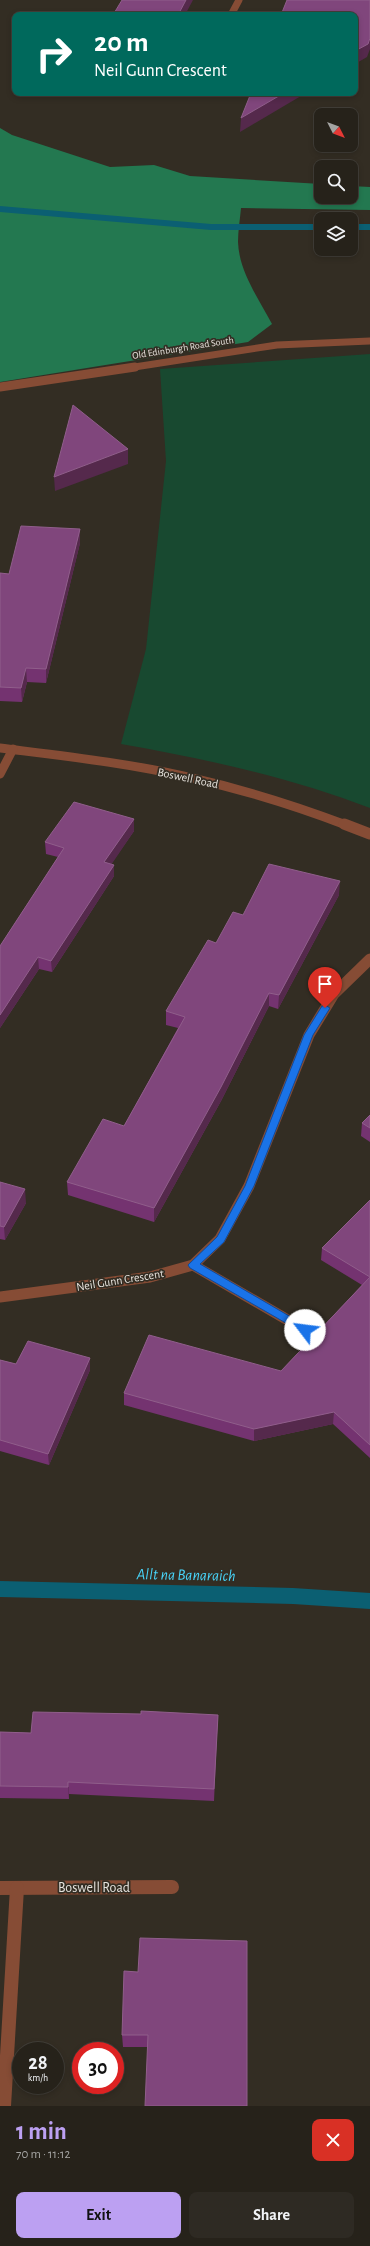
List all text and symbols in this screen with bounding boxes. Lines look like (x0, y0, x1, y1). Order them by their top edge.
icon: right (28, 28, 80, 80)
text: 20 m (94, 29, 149, 57)
text: Neil Gunn Crescent (94, 62, 227, 80)
north arrow (314, 108, 358, 152)
map controls (314, 108, 358, 256)
button: search (314, 160, 358, 204)
button: layers (314, 212, 358, 256)
street label: Old Edinburgh Road South (132, 335, 234, 361)
street label: Boswell Road (156, 766, 220, 790)
pin (308, 967, 342, 1008)
icon: arrive (314, 973, 336, 995)
street label: Neil Gunn Crescent (75, 1267, 165, 1293)
position arrow (284, 1309, 326, 1351)
water label: Allt na Banaraich (135, 1566, 236, 1584)
street label: Boswell Road (58, 1881, 130, 1895)
speed limit sign: 30 (72, 2042, 124, 2094)
text: 28 (28, 2053, 48, 2073)
text: km/h (28, 2073, 48, 2083)
button: close (312, 2119, 354, 2161)
text: 1 min (16, 2120, 67, 2144)
text: 70 m · 11:12 (16, 2148, 70, 2161)
button: Exit (16, 2192, 181, 2238)
button: Share (189, 2192, 354, 2238)

